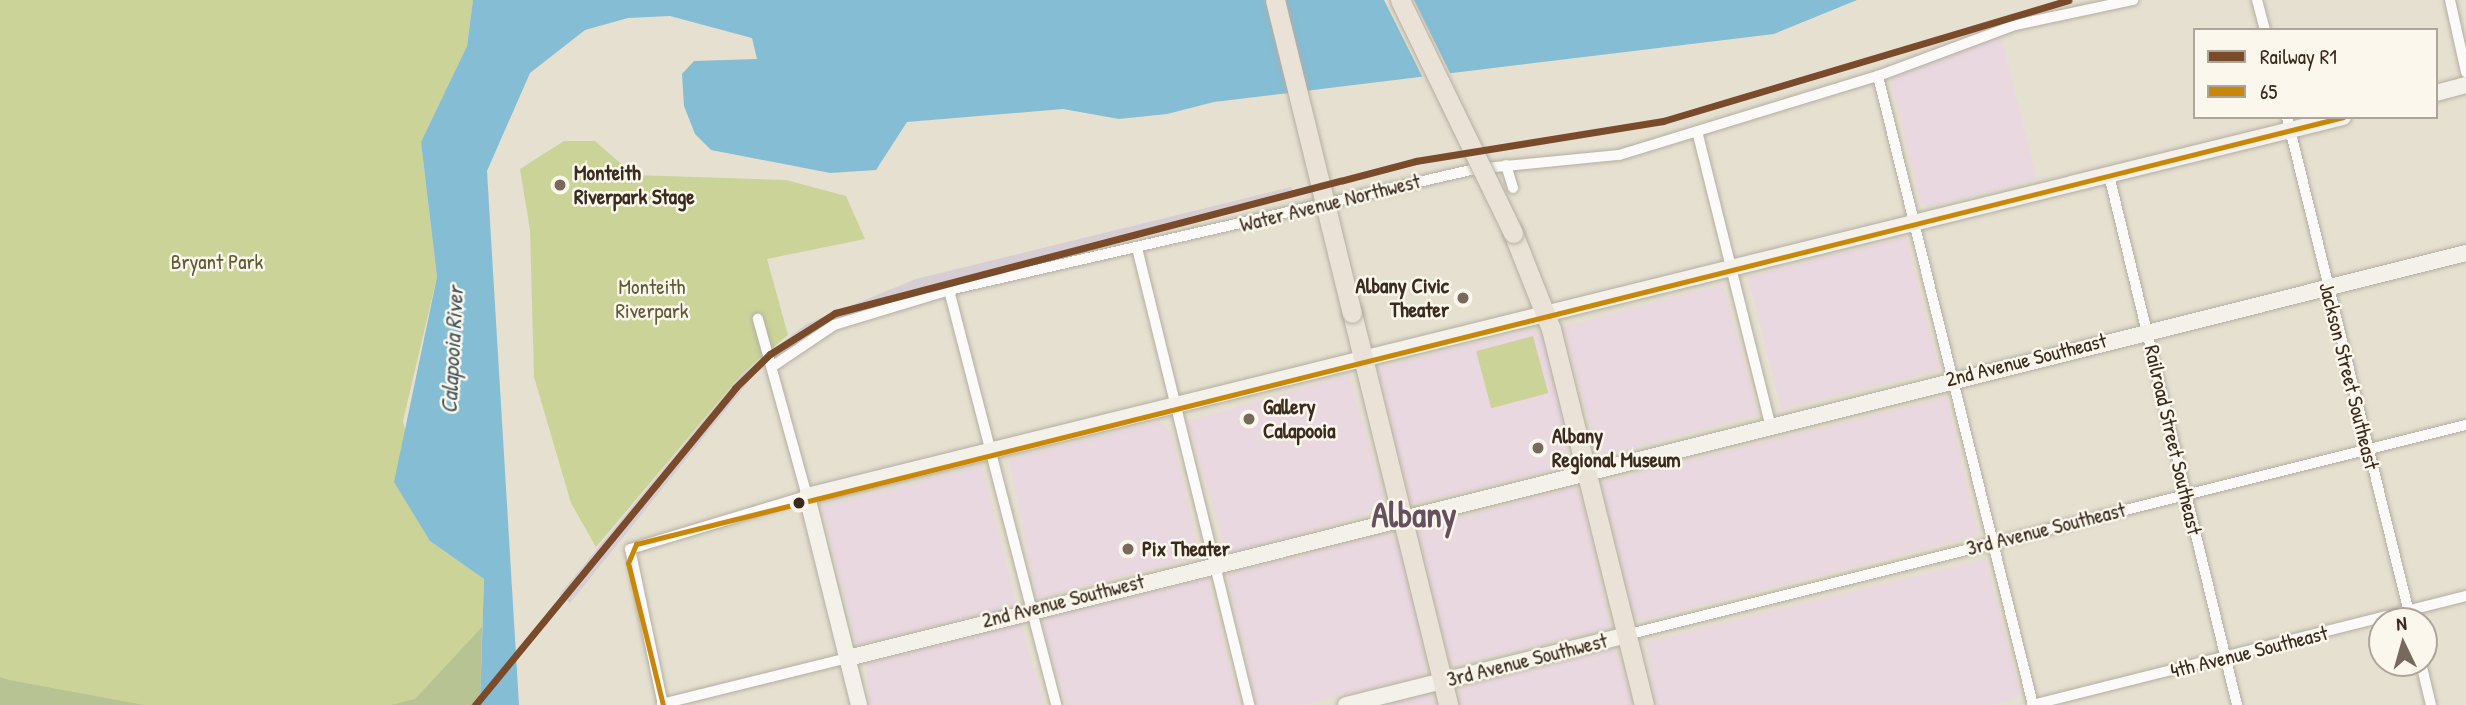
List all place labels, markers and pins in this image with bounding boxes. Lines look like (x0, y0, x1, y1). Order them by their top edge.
place label: Monteith Riverpark Stage (574, 160, 695, 210)
marker: Monteith Riverpark Stage (552, 177, 568, 193)
place label: Albany Civic Theater (1356, 273, 1449, 323)
marker: Albany Civic Theater (1455, 290, 1471, 306)
place label: Gallery Calapooia (1263, 394, 1335, 444)
marker: Gallery Calapooia (1241, 411, 1257, 427)
place label: Albany Regional Museum (1552, 423, 1681, 473)
marker: Albany Regional Museum (1530, 440, 1546, 456)
unlabelled marker (792, 496, 806, 510)
place label: Pix Theater (1142, 536, 1230, 562)
marker: Pix Theater (1120, 541, 1136, 557)

